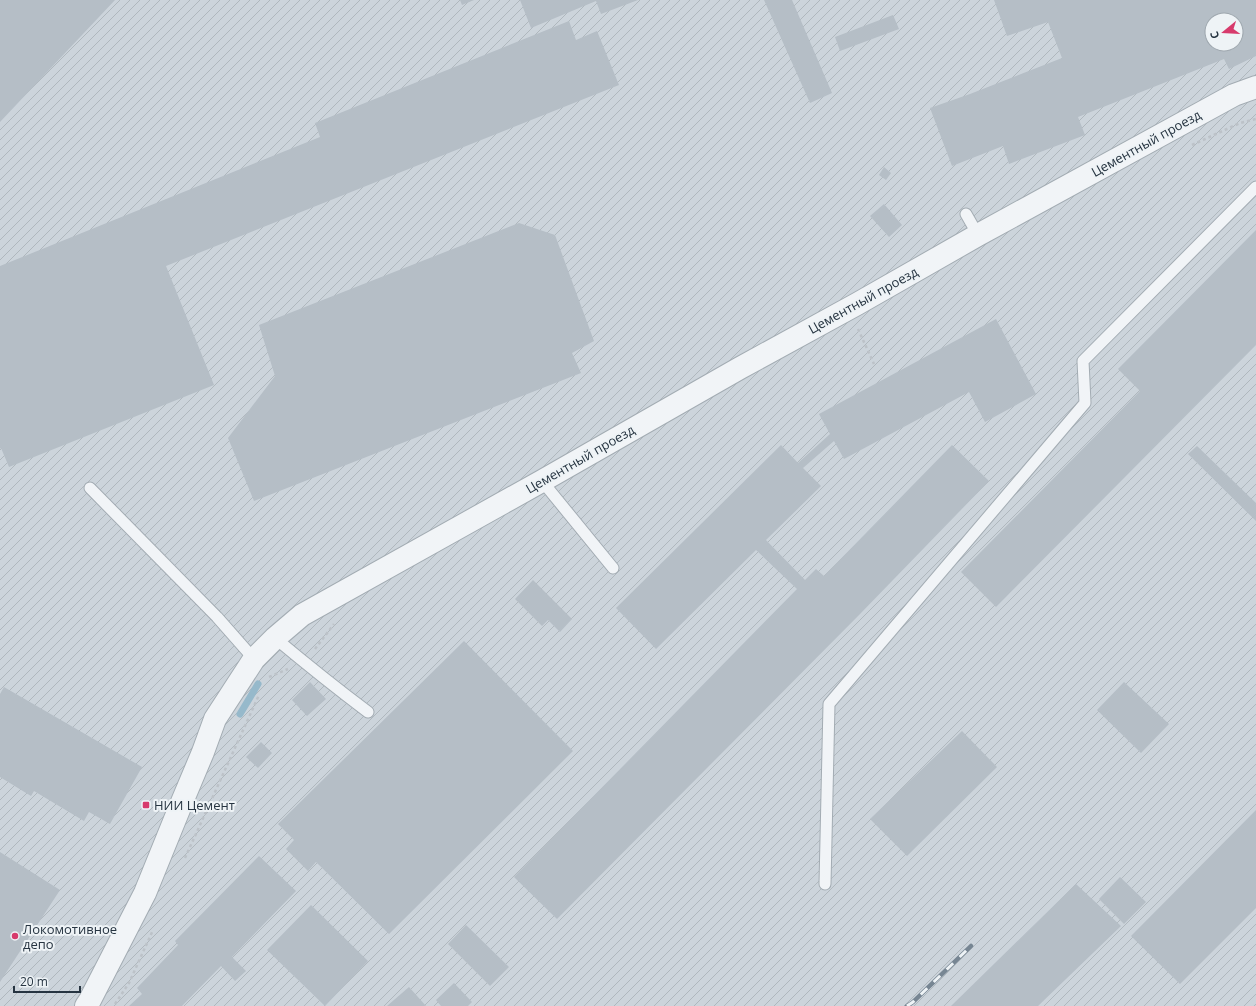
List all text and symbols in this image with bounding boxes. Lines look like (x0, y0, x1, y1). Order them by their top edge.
north arrow (1204, 12, 1244, 52)
text: С (1206, 30, 1222, 41)
street label: Цементный проезд (1088, 105, 1205, 181)
street label: Цементный проезд (805, 262, 922, 338)
street label: Цементный проезд (522, 420, 638, 497)
place label: НИИ Цемент (154, 796, 235, 814)
marker: НИИ Цемент (141, 800, 151, 810)
place label: Локомотивное депо (23, 920, 117, 953)
marker: Локомотивное депо (10, 931, 20, 941)
scale bar (14, 968, 80, 994)
text: 20 m (20, 973, 48, 990)

